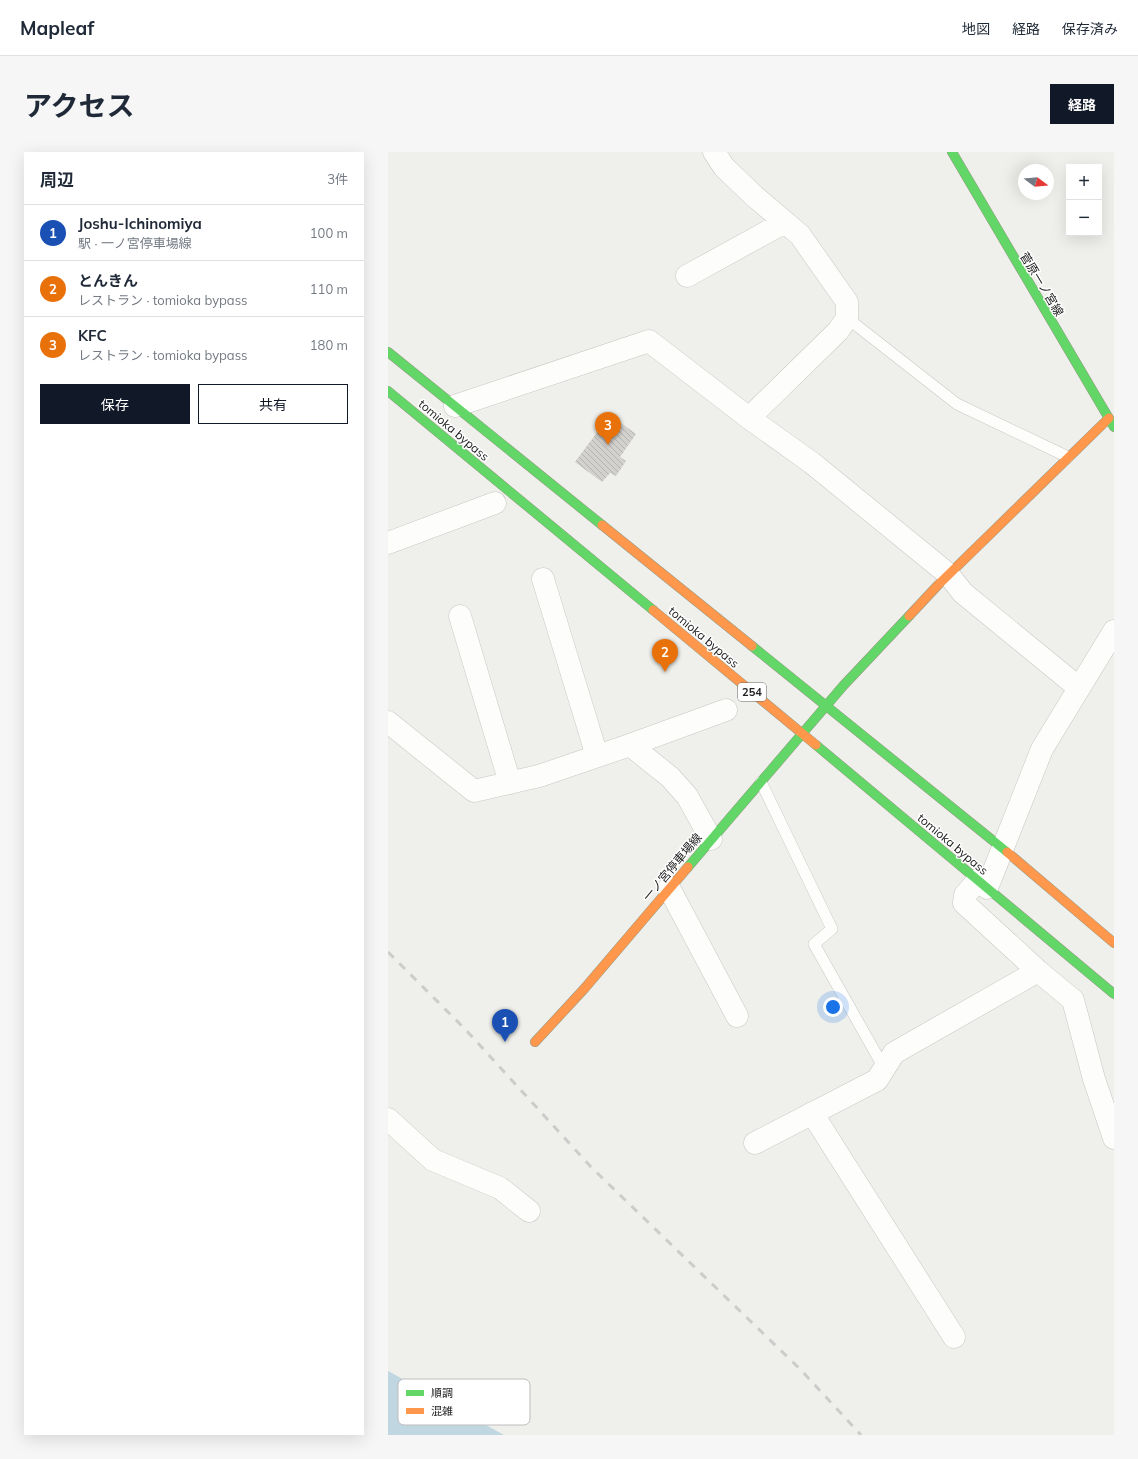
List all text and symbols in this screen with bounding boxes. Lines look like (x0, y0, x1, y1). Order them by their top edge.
text: Mapleaf (20, 16, 94, 40)
text: 地図 (962, 20, 990, 38)
text: 経路 (1012, 20, 1040, 38)
text: 保存済み (1062, 20, 1118, 38)
button: 経路 (1050, 84, 1114, 124)
text: アクセス (24, 88, 135, 123)
north arrow (1018, 164, 1054, 200)
map controls (1066, 164, 1102, 236)
button: + (1066, 164, 1102, 200)
text: 周辺 (40, 169, 74, 190)
text: 3件 (327, 171, 348, 187)
button: − (1066, 200, 1102, 236)
text: Joshu-Ichinomiya (78, 214, 202, 233)
text: 1 (49, 225, 57, 241)
text: 100 m (310, 225, 348, 241)
text: 駅 · 一ノ宮停車場線 (78, 235, 192, 251)
street label: 菅原一ノ宮線 (1017, 249, 1067, 319)
text: とんきん (78, 271, 138, 290)
text: 2 (49, 281, 57, 297)
text: 110 m (310, 281, 348, 297)
text: レストラン · tomioka bypass (78, 292, 248, 308)
text: KFC (78, 326, 107, 345)
text: 3 (49, 337, 57, 353)
text: 180 m (310, 337, 348, 353)
text: レストラン · tomioka bypass (78, 347, 248, 363)
button: 保存 (40, 384, 190, 424)
button: 共有 (198, 384, 348, 424)
street label: tomioka bypass (416, 396, 492, 464)
pin: 3 (595, 412, 621, 445)
street label: tomioka bypass (666, 603, 742, 671)
pin: 2 (652, 639, 678, 672)
road number: 254 (738, 683, 766, 701)
street label: tomioka bypass (915, 810, 991, 878)
street label: 一ノ宮停車場線 (639, 830, 705, 904)
your location (823, 997, 843, 1017)
pin: 1 (492, 1009, 518, 1042)
legend (398, 1379, 530, 1425)
text: 順調 (431, 1386, 453, 1400)
text: 混雑 (431, 1404, 453, 1418)

